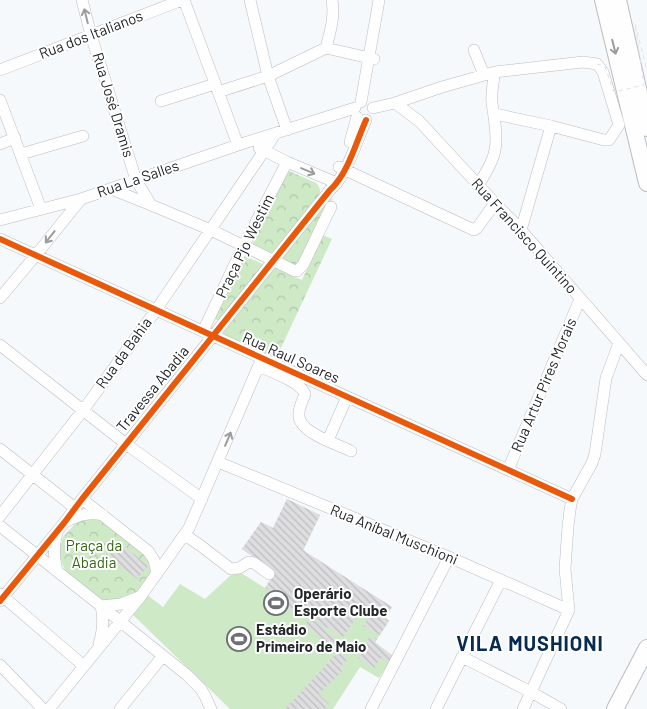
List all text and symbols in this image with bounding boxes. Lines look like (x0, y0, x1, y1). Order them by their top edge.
street label: Rua dos Italianos (36, 6, 145, 62)
one-way arrow (81, 9, 91, 25)
one-way arrow (610, 39, 619, 55)
street label: Rua José Dramis (89, 50, 138, 159)
street label: Rua La Salles (94, 156, 181, 200)
one-way arrow (300, 166, 315, 176)
street label: Rua Francisco Quintino (468, 174, 581, 297)
street label: Praça Pjo Westim (211, 191, 277, 300)
one-way arrow (45, 230, 56, 243)
street label: Rua da Bahia (91, 313, 155, 391)
street label: Rua Artur Pires Morais (507, 315, 579, 454)
street label: Rua Raul Soares (240, 328, 343, 387)
street label: Travessa Abadia (112, 342, 192, 435)
one-way arrow (224, 432, 233, 447)
street label: Rua Aníbal Muschioni (328, 500, 461, 568)
park label: Praça da Abadia (66, 536, 122, 571)
place label: Operário Esporte Clube (294, 584, 387, 619)
sports icon: Operário Esporte Clube (263, 590, 289, 616)
place label: Estádio Primeiro de Maio (256, 620, 366, 655)
sports icon: Estádio Primeiro de Maio (226, 626, 252, 652)
district label: VILA MUSHIONI (456, 631, 604, 655)

